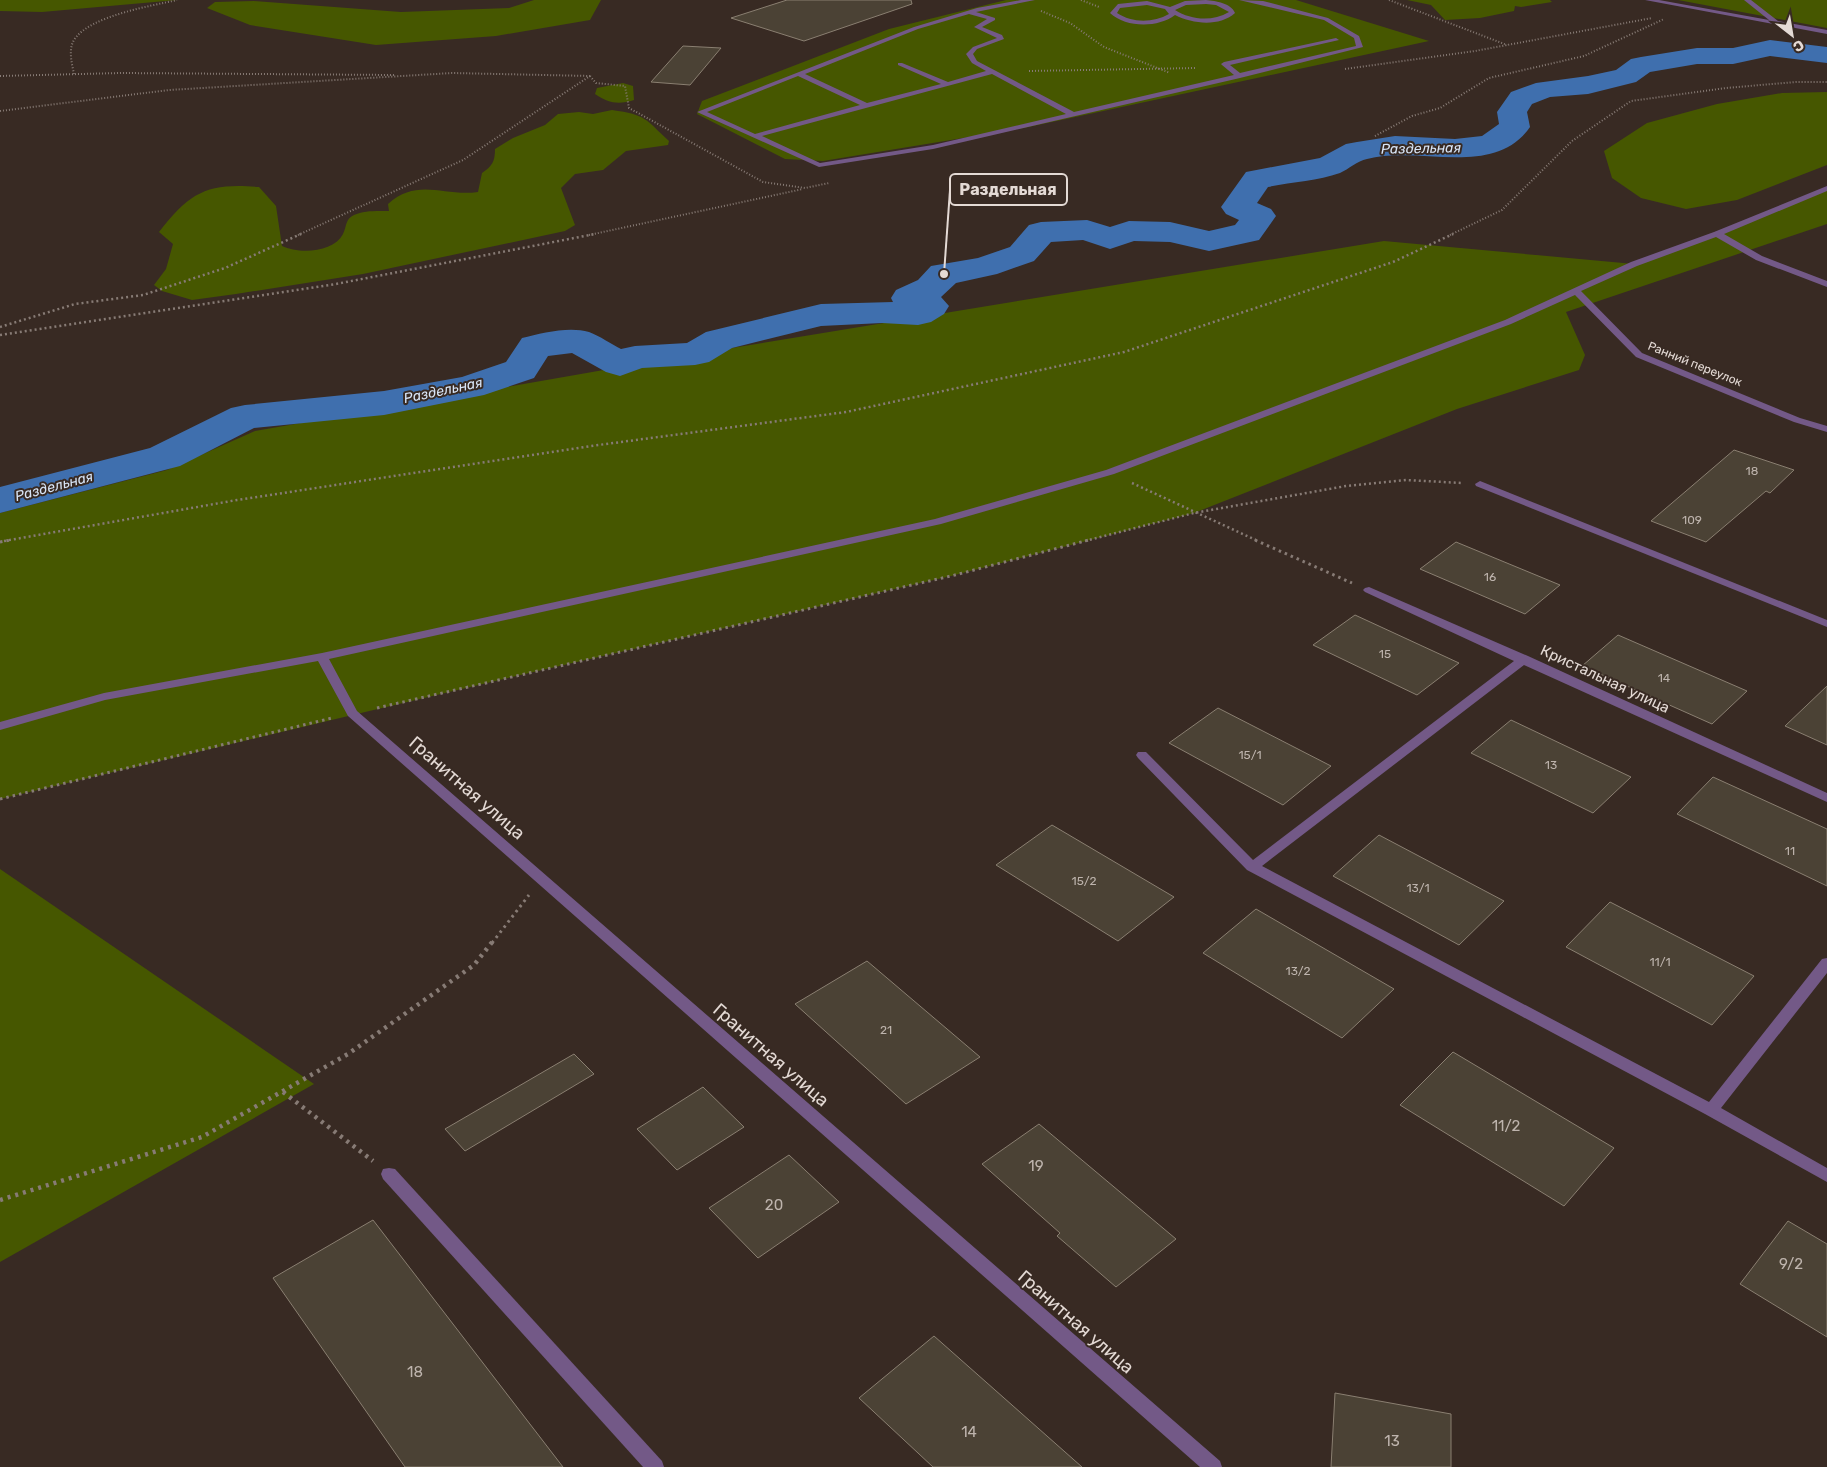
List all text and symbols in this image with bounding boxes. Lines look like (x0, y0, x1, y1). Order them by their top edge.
north arrow (1767, 10, 1817, 60)
text: С (1790, 36, 1807, 56)
water label: Раздельная (1381, 139, 1462, 158)
callout: Раздельная (950, 174, 1067, 205)
text: Раздельная (959, 180, 1057, 199)
street label: Ранний переулок (1646, 339, 1745, 390)
water label: Раздельная (402, 374, 484, 407)
house number: 18 (1746, 464, 1758, 478)
water label: Раздельная (13, 468, 95, 505)
house number: 109 (1682, 513, 1702, 527)
house number: 16 (1484, 570, 1496, 584)
street label: Кристальная улица (1538, 641, 1672, 717)
house number: 15 (1379, 647, 1391, 661)
house number: 14 (1658, 671, 1671, 685)
street label: Гранитная улица (404, 732, 530, 844)
house number: 15/1 (1238, 748, 1262, 762)
house number: 13 (1545, 758, 1557, 772)
house number: 11 (1785, 844, 1795, 858)
house number: 15/2 (1072, 874, 1096, 888)
house number: 13/1 (1406, 881, 1430, 895)
house number: 11/1 (1649, 955, 1671, 969)
house number: 13/2 (1286, 964, 1310, 978)
street label: Гранитная улица (708, 999, 834, 1111)
house number: 21 (880, 1023, 892, 1037)
house number: 11/2 (1492, 1117, 1521, 1135)
house number: 19 (1028, 1157, 1044, 1175)
house number: 20 (765, 1196, 783, 1214)
house number: 9/2 (1779, 1255, 1803, 1273)
street label: Гранитная улица (1013, 1266, 1139, 1378)
house number: 18 (407, 1363, 423, 1381)
house number: 14 (961, 1423, 977, 1441)
house number: 13 (1384, 1432, 1400, 1450)

